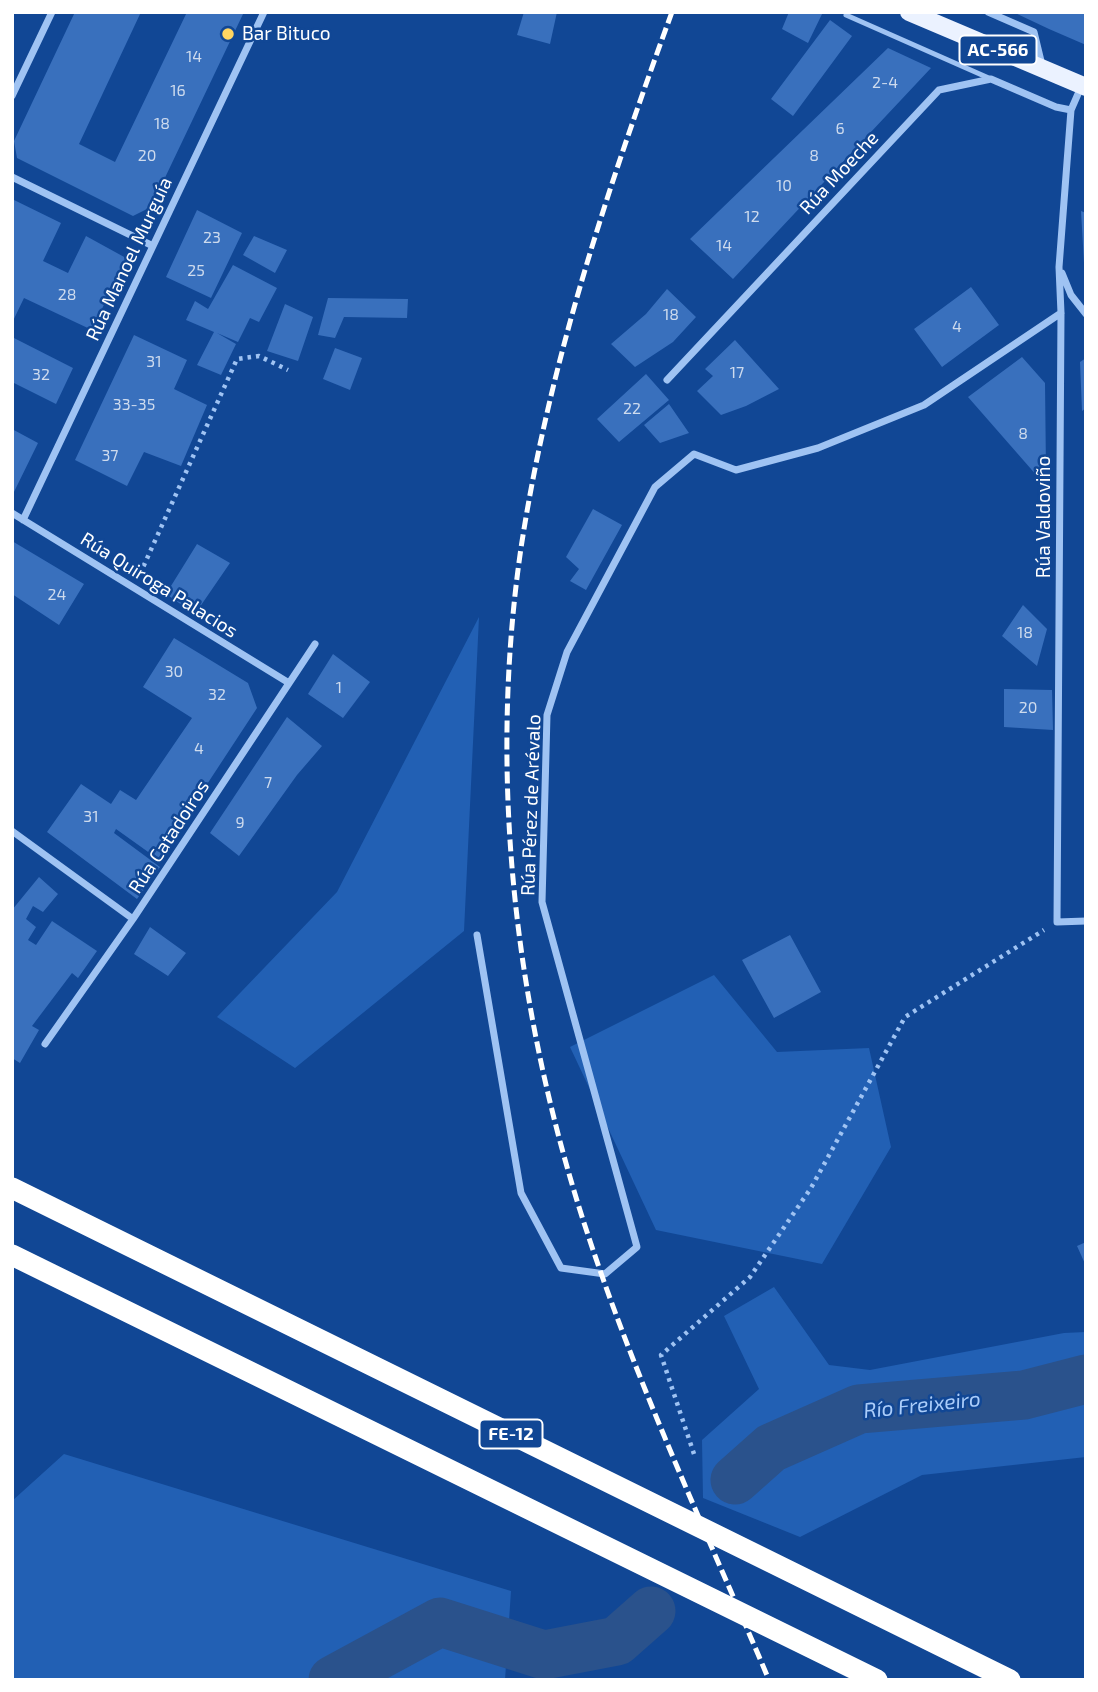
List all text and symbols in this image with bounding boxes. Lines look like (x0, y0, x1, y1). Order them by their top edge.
place label: Bar Bituco (242, 23, 331, 45)
marker: Bar Bituco (220, 26, 236, 42)
road number: AC-566 (960, 36, 1036, 64)
house number: 14 (186, 47, 202, 67)
house number: 2-4 (872, 73, 898, 93)
house number: 16 (170, 81, 186, 101)
house number: 18 (154, 114, 170, 134)
house number: 6 (835, 119, 845, 139)
street label: Rúa Moeche (795, 127, 883, 219)
house number: 20 (138, 146, 156, 166)
house number: 8 (809, 146, 819, 166)
street label: Rúa Manoel Murguía (81, 174, 177, 344)
house number: 10 (776, 176, 792, 196)
house number: 12 (744, 207, 760, 227)
house number: 23 (203, 228, 221, 248)
house number: 14 (716, 236, 732, 256)
house number: 25 (187, 261, 205, 281)
house number: 28 (58, 285, 76, 305)
house number: 18 (663, 305, 679, 325)
house number: 4 (952, 317, 962, 337)
house number: 31 (146, 352, 162, 372)
house number: 17 (730, 363, 744, 383)
house number: 32 (32, 365, 50, 385)
house number: 33-35 (113, 395, 155, 415)
house number: 22 (623, 399, 641, 419)
house number: 8 (1018, 424, 1028, 444)
house number: 37 (101, 446, 119, 466)
street label: Rúa Valdoviño (1033, 456, 1055, 578)
street label: Rúa Quiroga Palacios (76, 527, 242, 643)
house number: 24 (48, 585, 66, 605)
house number: 18 (1017, 623, 1033, 643)
house number: 30 (165, 662, 183, 682)
house number: 1 (336, 678, 342, 698)
house number: 32 (208, 685, 226, 705)
house number: 20 (1019, 698, 1037, 718)
street label: Rúa Pérez de Arévalo (516, 714, 546, 896)
house number: 4 (194, 739, 204, 759)
house number: 7 (264, 773, 272, 793)
street label: Rúa Catadoiros (124, 776, 214, 898)
house number: 31 (83, 807, 99, 827)
house number: 9 (235, 813, 245, 833)
water label: Río Freixeiro (862, 1386, 982, 1424)
road number: FE-12 (480, 1420, 542, 1448)

